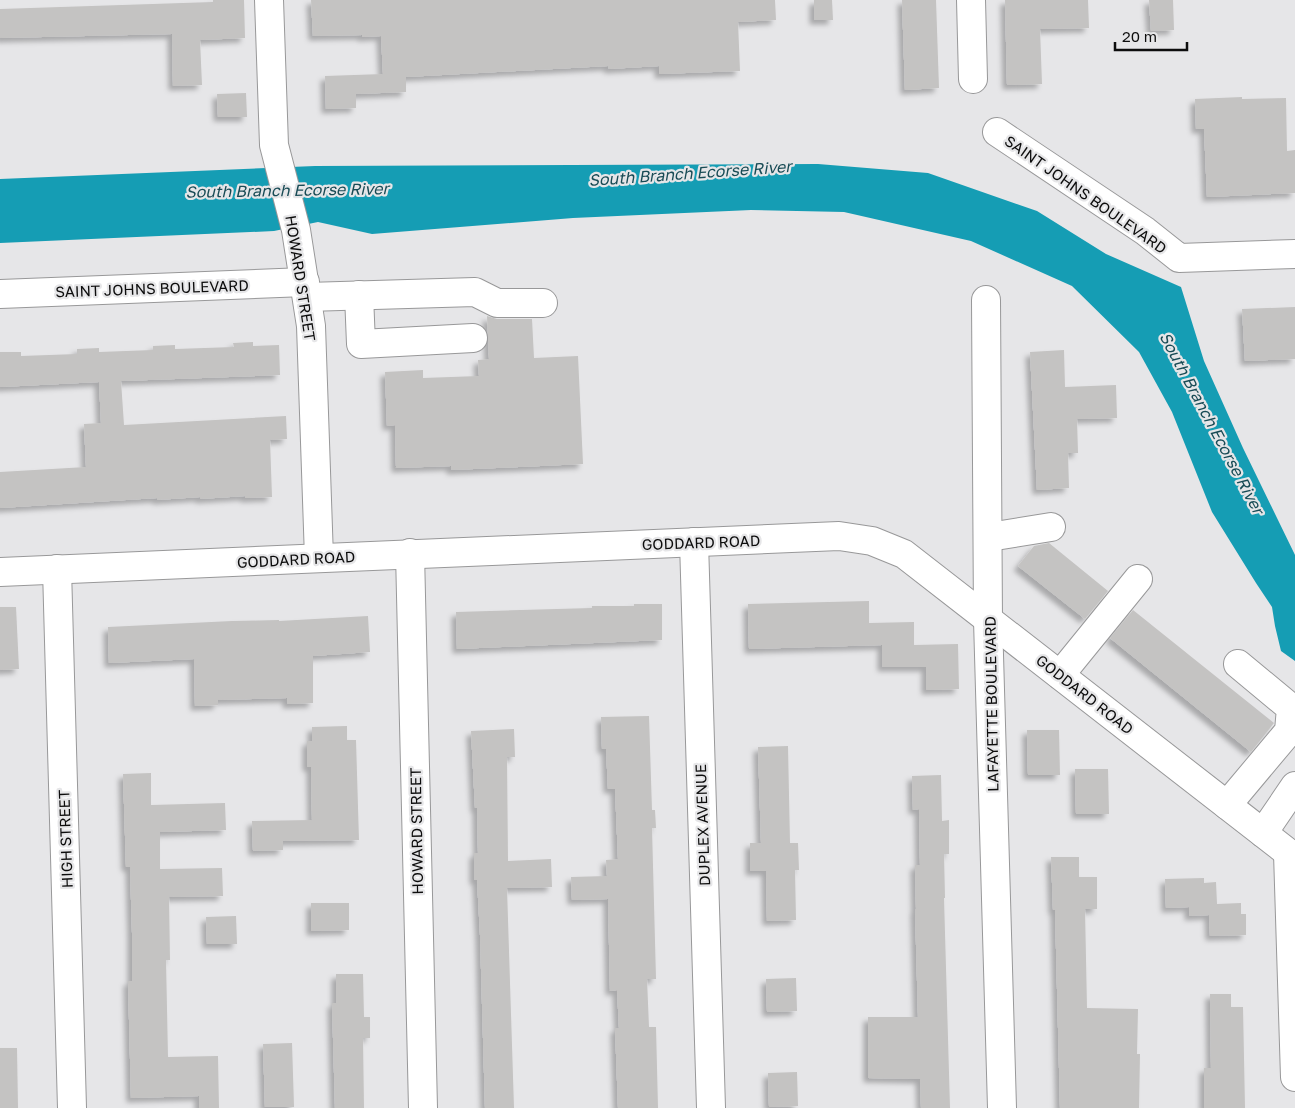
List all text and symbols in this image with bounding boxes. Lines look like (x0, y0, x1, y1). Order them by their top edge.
scale bar (1115, 20, 1188, 52)
text: 20 m (1122, 27, 1157, 45)
street label: SAINT JOHNS BOULEVARD (1002, 131, 1170, 257)
water label: South Branch Ecorse River (588, 156, 795, 190)
water label: South Branch Ecorse River (185, 178, 392, 202)
street label: HOWARD STREET (282, 214, 320, 342)
street label: SAINT JOHNS BOULEVARD (55, 276, 249, 300)
water label: South Branch Ecorse River (1155, 329, 1270, 520)
street label: GODDARD ROAD (642, 531, 760, 553)
street label: GODDARD ROAD (236, 547, 356, 571)
street label: LAFAYETTE BOULEVARD (980, 616, 1002, 792)
street label: GODDARD ROAD (1033, 650, 1137, 738)
street label: DUPLEX AVENUE (691, 764, 713, 886)
street label: HOWARD STREET (406, 767, 426, 895)
street label: HIGH STREET (54, 789, 76, 889)

